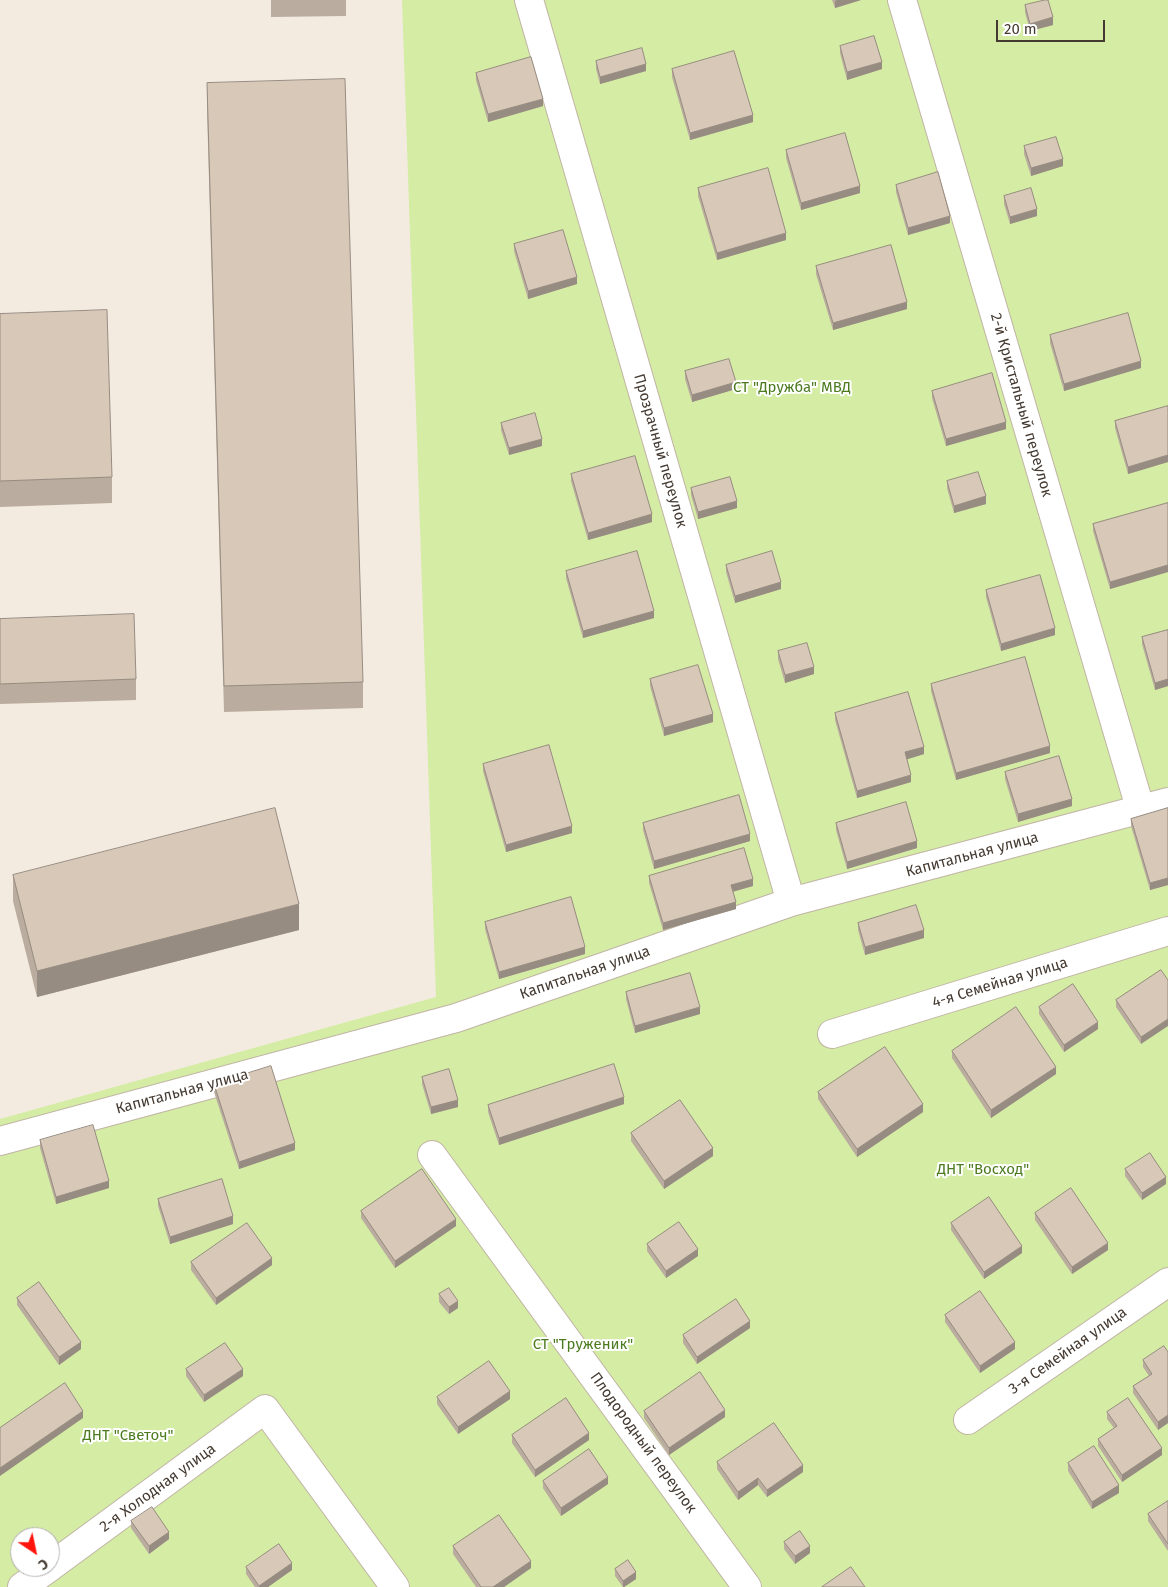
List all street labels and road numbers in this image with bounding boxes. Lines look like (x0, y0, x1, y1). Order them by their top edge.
street label: 2-й Кристальный переулок (986, 311, 1056, 499)
street label: Прозрачный переулок (629, 372, 691, 530)
street label: Капитальная улица (904, 829, 1040, 881)
street label: Капитальная улица (518, 942, 652, 1004)
street label: 4-я Семейная улица (930, 954, 1070, 1012)
street label: Капитальная улица (114, 1066, 250, 1118)
street label: 3-я Семейная улица (1005, 1303, 1131, 1399)
street label: Плодородный переулок (586, 1369, 700, 1517)
street label: 2-я Холодная улица (97, 1440, 219, 1536)

